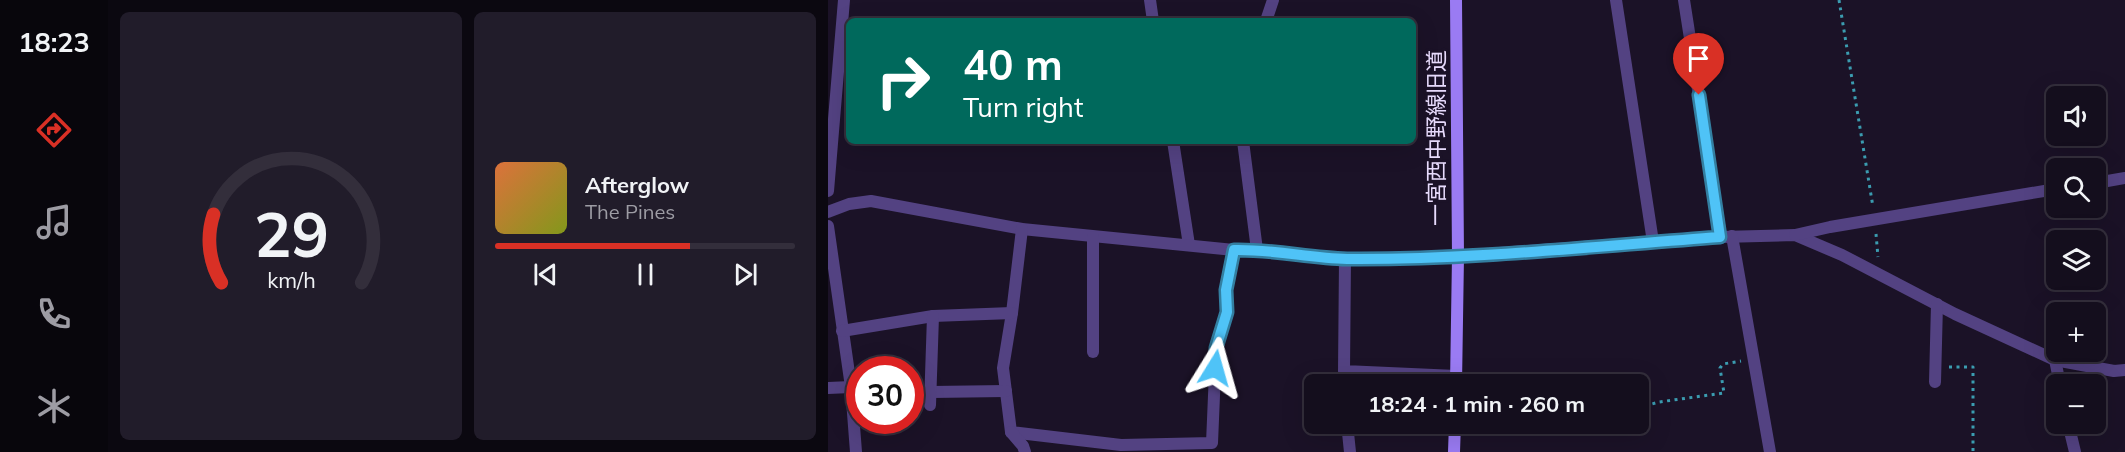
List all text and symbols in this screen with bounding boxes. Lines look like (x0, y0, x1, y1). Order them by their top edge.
text: 18:23 (18, 25, 90, 59)
pin (1673, 33, 1724, 95)
text: 40 m (963, 38, 1063, 91)
icon: right (864, 42, 942, 120)
icon: arrive (1682, 42, 1715, 75)
street label: 一宮西中野線旧道 (1422, 50, 1450, 226)
map controls (2046, 86, 2106, 434)
button: sound (2046, 86, 2106, 146)
text: Turn right (963, 90, 1083, 124)
icon: directions (33, 109, 75, 151)
button: search (2046, 158, 2106, 218)
text: Afterglow (585, 171, 689, 199)
text: 29 (254, 194, 328, 273)
text: The Pines (585, 199, 675, 224)
icon: music (33, 201, 75, 243)
button: layers (2046, 230, 2106, 290)
icon: previous (529, 258, 562, 291)
icon: pause (629, 258, 662, 291)
icon: next (729, 258, 762, 291)
text: km/h (267, 266, 315, 293)
icon: phone (33, 293, 75, 335)
button: + (2046, 302, 2106, 362)
position arrow (1183, 336, 1247, 400)
speed limit sign: 30 (846, 356, 924, 434)
button: − (2046, 374, 2106, 434)
icon: climate (33, 385, 75, 427)
text: 18:24 · 1 min · 260 m (1368, 390, 1585, 418)

